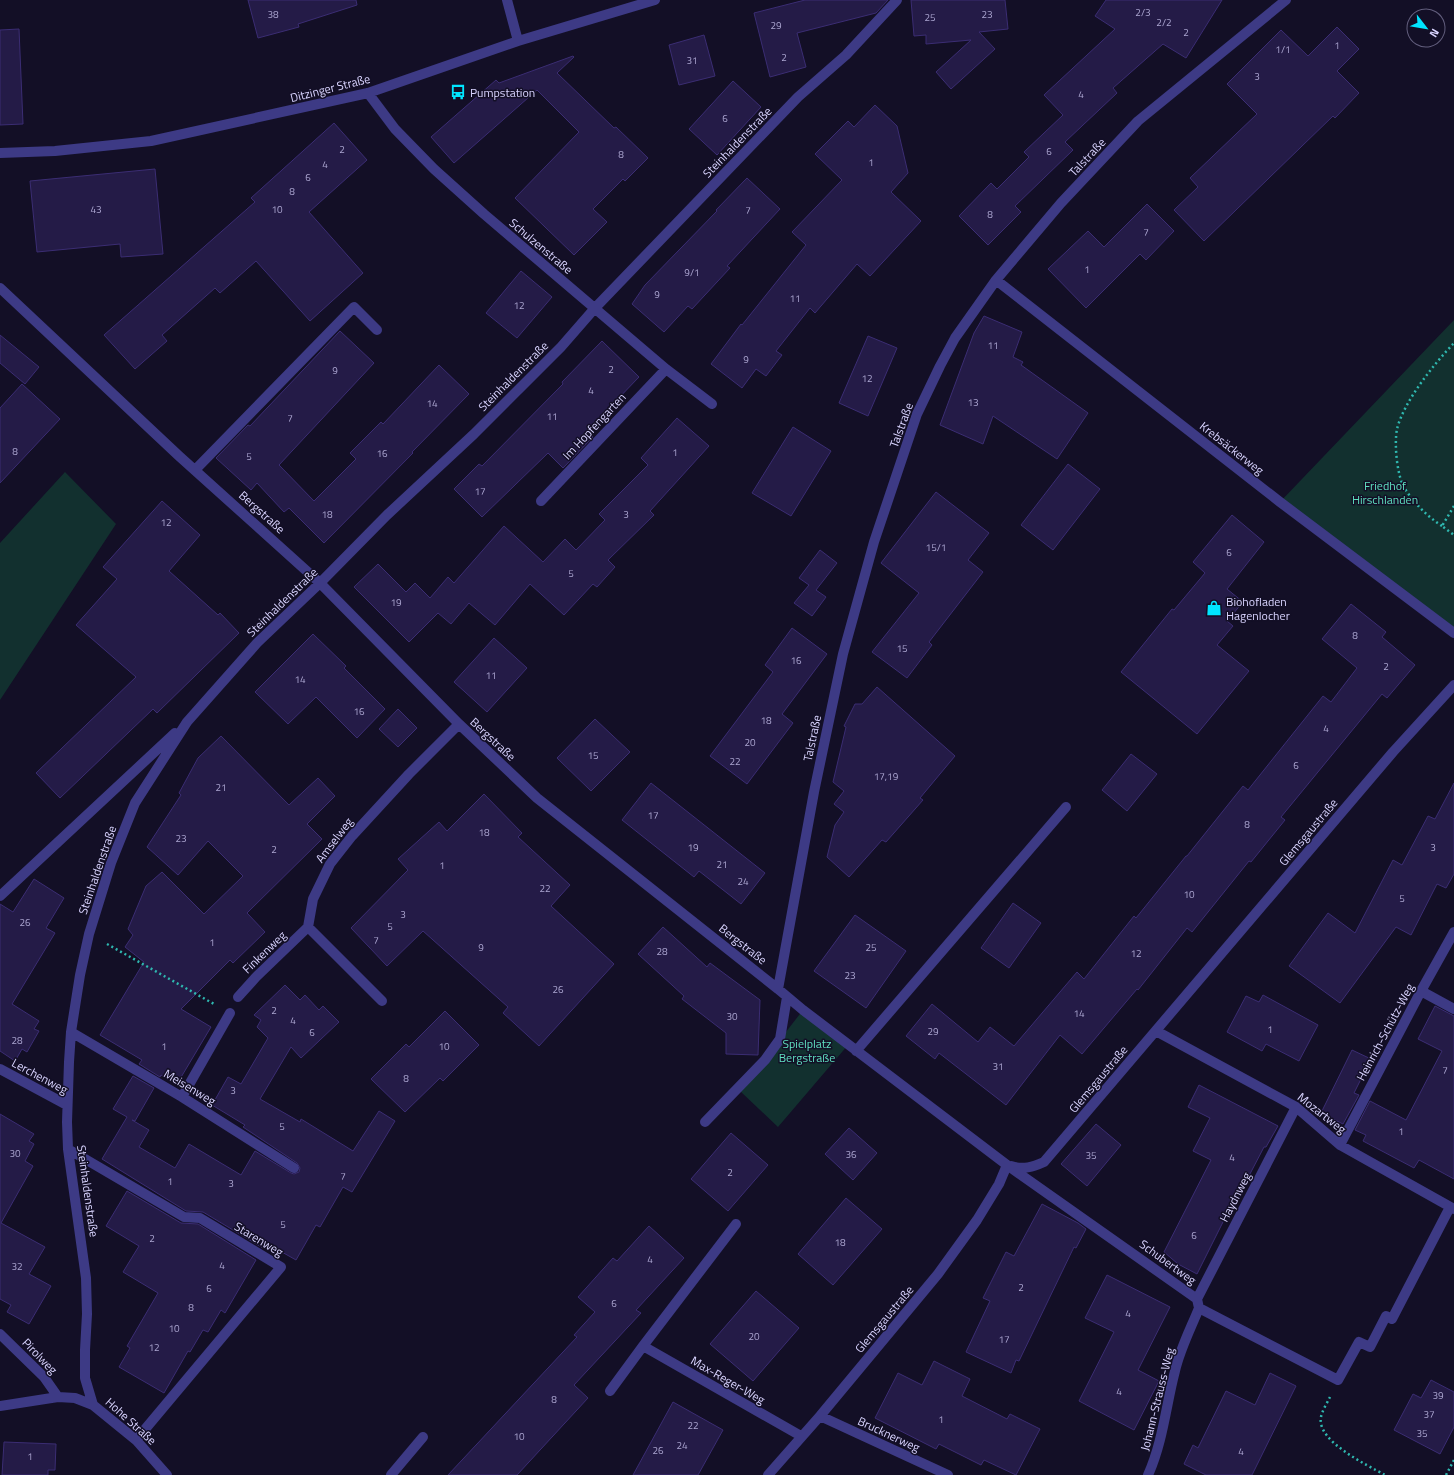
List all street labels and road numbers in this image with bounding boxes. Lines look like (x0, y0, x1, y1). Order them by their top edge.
street label: Ditzinger Straße (288, 69, 372, 107)
street label: Steinhaldenstraße (698, 102, 776, 182)
street label: Talstraße (1064, 133, 1110, 181)
street label: Schulzenstraße (505, 214, 577, 278)
street label: Steinhaldenstraße (473, 336, 553, 416)
street label: Im Hopfengarten (558, 388, 630, 464)
street label: Talstraße (884, 400, 918, 450)
street label: Krebsäckerweg (1196, 417, 1268, 479)
street label: Bergstraße (235, 486, 289, 538)
street label: Steinhaldenstraße (242, 563, 322, 641)
street label: Bergstraße (466, 713, 520, 765)
street label: Talstraße (798, 713, 826, 763)
street label: Glemsgaustraße (1274, 794, 1342, 870)
street label: Amselweg (310, 813, 358, 867)
street label: Steinhaldenstraße (73, 823, 121, 917)
street label: Bergstraße (715, 919, 771, 969)
street label: Finkenweg (238, 926, 290, 978)
street label: Heinrich-Schütz-Weg (1351, 980, 1419, 1084)
street label: Glemsgaustraße (1064, 1041, 1132, 1117)
street label: Lerchenweg (9, 1053, 71, 1099)
street label: Meisenweg (160, 1064, 220, 1110)
street label: Mozartweg (1294, 1088, 1350, 1138)
street label: Steinhaldenstraße (72, 1144, 104, 1238)
street label: Haydnweg (1214, 1169, 1256, 1225)
street label: Starenweg (231, 1217, 287, 1261)
street label: Schubertweg (1135, 1235, 1201, 1289)
street label: Glemsgaustraße (850, 1281, 918, 1357)
street label: Pirolweg (18, 1334, 62, 1378)
street label: Johann-Strauss-Weg (1135, 1345, 1179, 1453)
street label: Max-Reger-Weg (687, 1351, 769, 1409)
street label: Hohe Straße (101, 1393, 161, 1449)
street label: Brucknerweg (855, 1411, 923, 1457)

